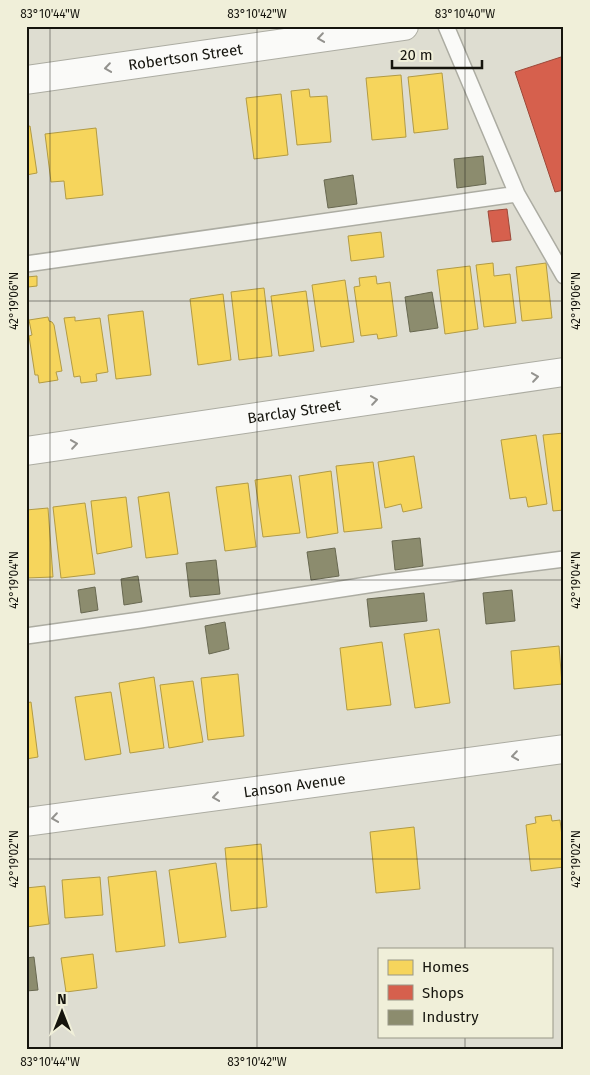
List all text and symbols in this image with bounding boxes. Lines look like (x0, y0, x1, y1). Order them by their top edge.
text: 83°10'44"W (20, 7, 80, 21)
text: 83°10'42"W (227, 7, 287, 21)
text: 83°10'40"W (435, 7, 495, 21)
one-way arrow (317, 32, 325, 43)
scale bar (392, 38, 482, 70)
street label: Robertson Street (127, 40, 244, 74)
text: 20 m (400, 46, 433, 64)
one-way arrow (104, 63, 113, 73)
text: 42°19'06"N (7, 272, 21, 330)
text: 42°19'06"N (569, 272, 583, 330)
one-way arrow (530, 372, 539, 382)
street label: Barclay Street (246, 396, 343, 427)
one-way arrow (369, 396, 378, 406)
one-way arrow (70, 440, 79, 450)
text: 42°19'04"N (7, 551, 21, 609)
text: 42°19'04"N (569, 551, 583, 609)
one-way arrow (511, 750, 519, 761)
street label: Lanson Avenue (242, 770, 347, 801)
one-way arrow (211, 791, 220, 801)
one-way arrow (50, 813, 59, 823)
text: 42°19'02"N (7, 830, 21, 888)
text: 42°19'02"N (569, 830, 583, 888)
legend (378, 948, 552, 1038)
text: Homes (422, 958, 469, 976)
text: Shops (422, 984, 464, 1002)
north arrow (38, 988, 88, 1038)
text: N (57, 991, 67, 1008)
text: Industry (422, 1008, 479, 1026)
text: 83°10'44"W (20, 1055, 80, 1069)
text: 83°10'42"W (227, 1055, 287, 1069)

